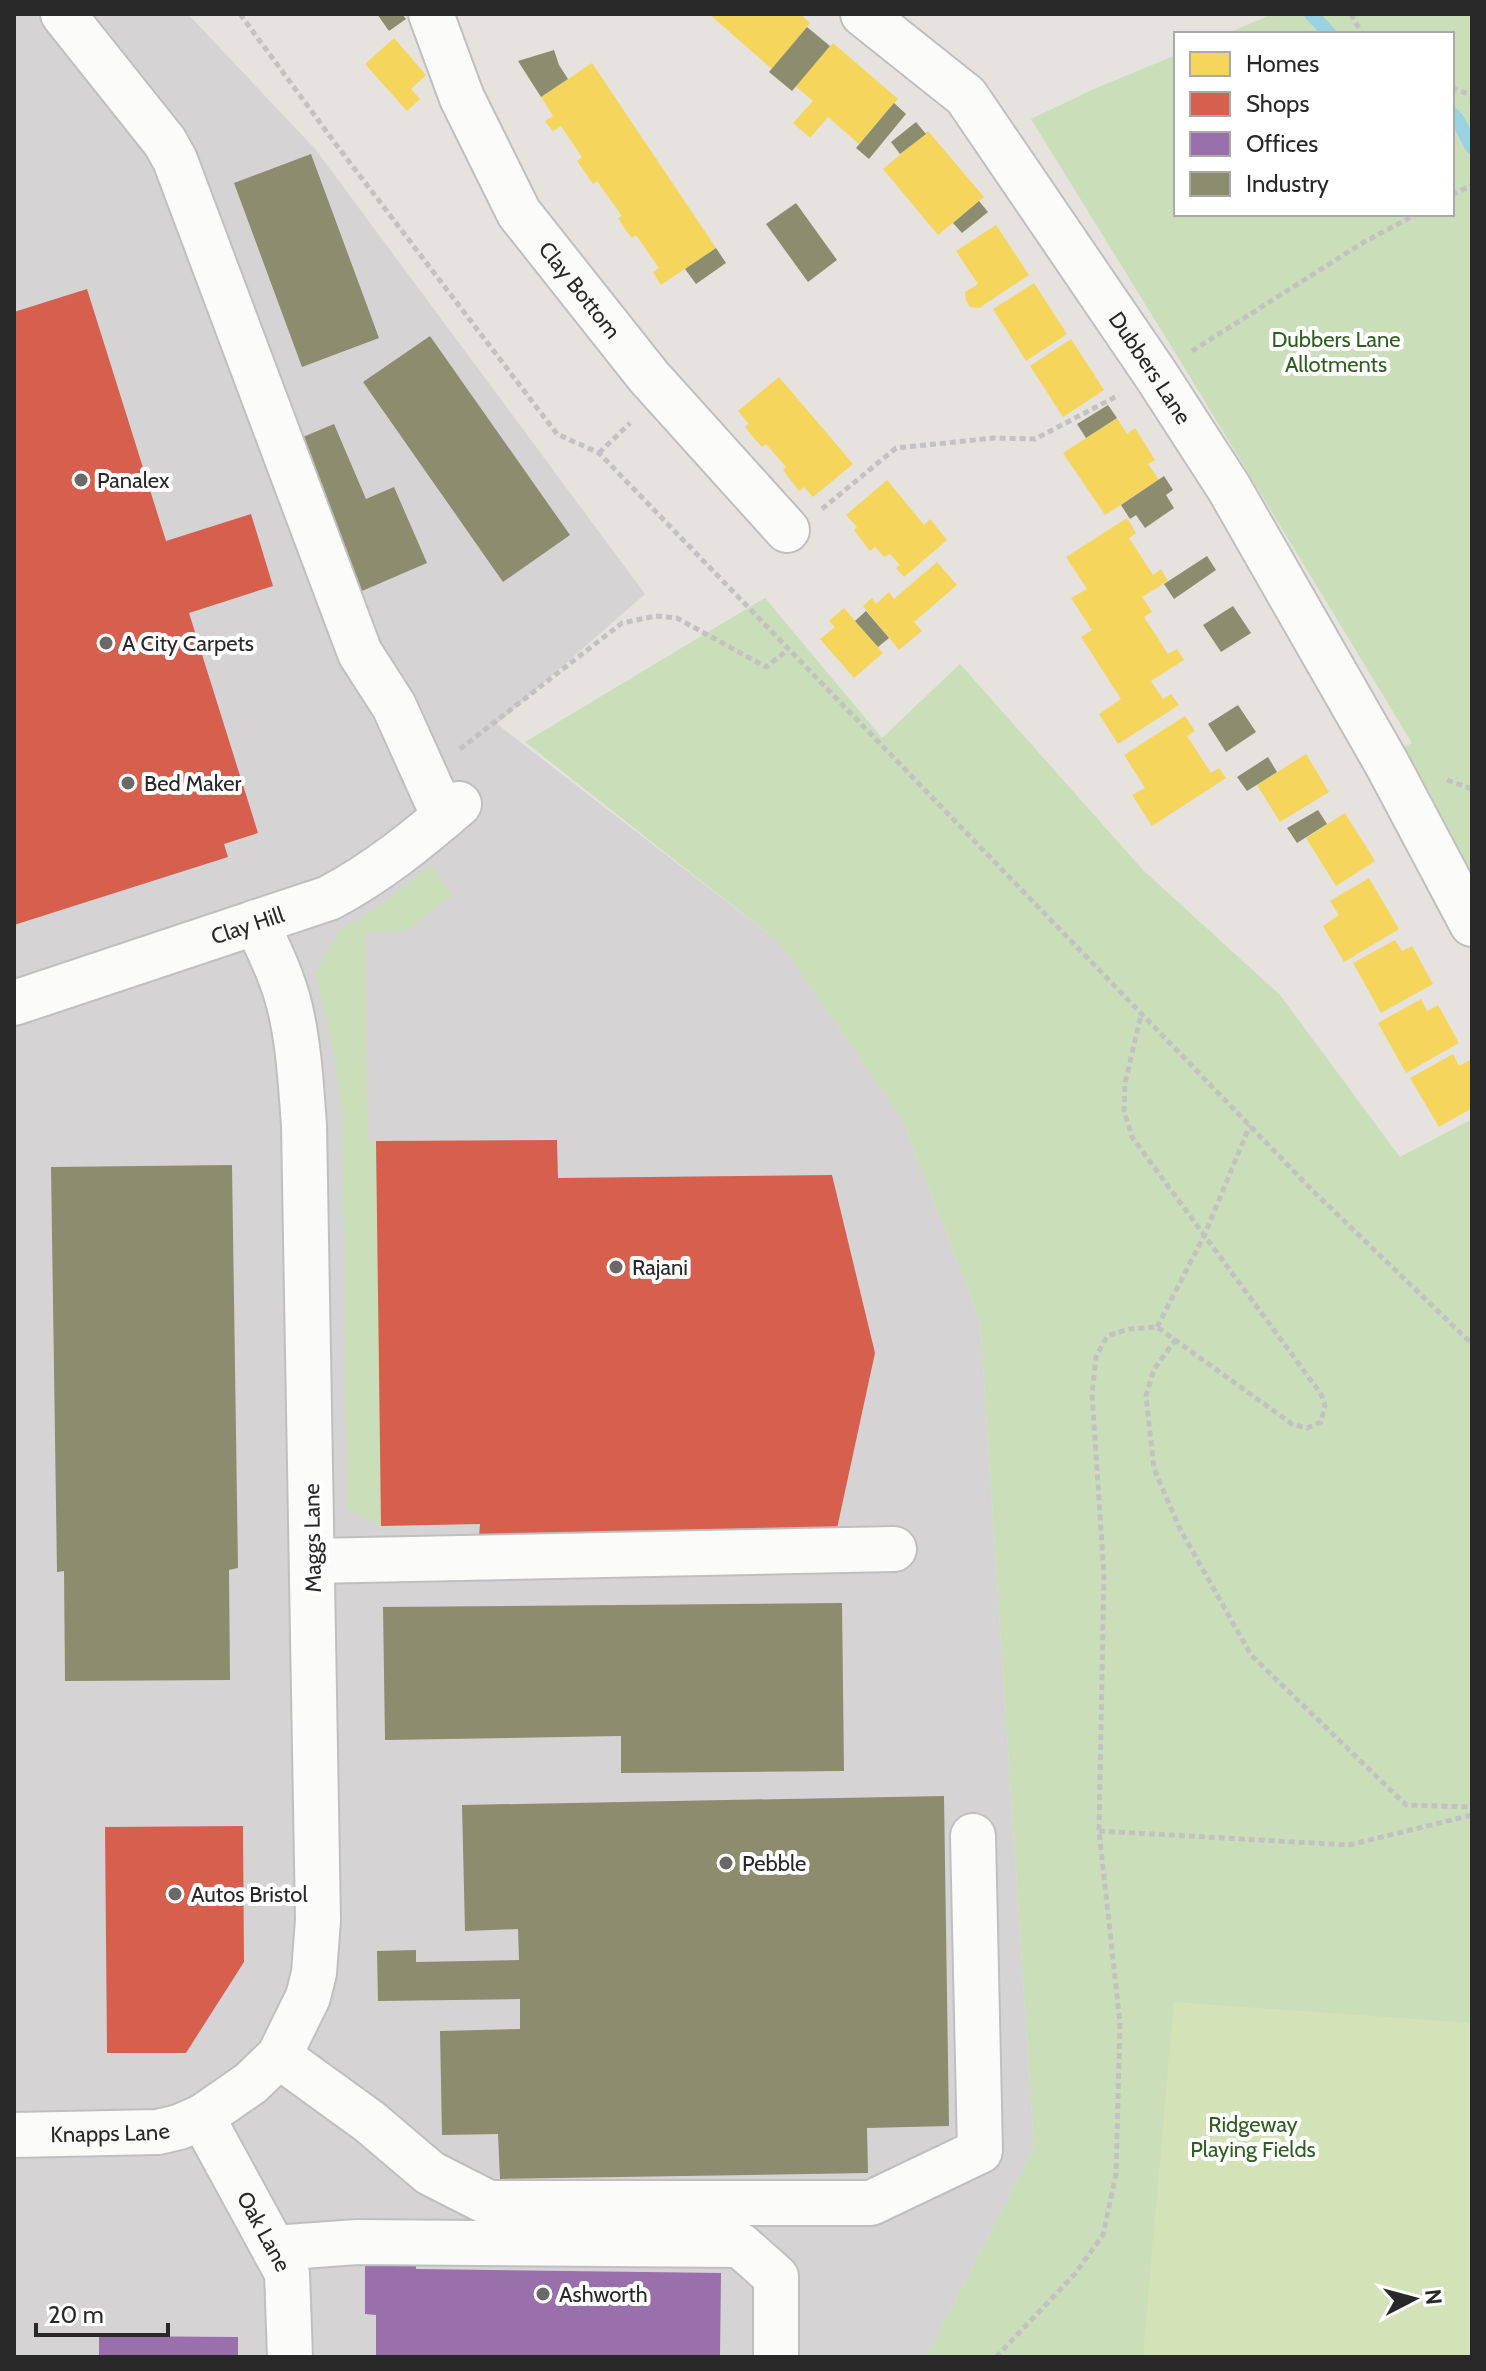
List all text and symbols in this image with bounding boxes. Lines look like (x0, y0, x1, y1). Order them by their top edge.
legend (1174, 32, 1454, 216)
text: Homes (1246, 49, 1319, 78)
text: Shops (1246, 89, 1309, 118)
text: Offices (1246, 129, 1318, 158)
text: Industry (1246, 169, 1329, 198)
street label: Clay Bottom (533, 236, 626, 344)
street label: Dubbers Lane (1103, 307, 1197, 429)
park label: Dubbers Lane Allotments (1271, 326, 1401, 378)
place label: Panalex (97, 467, 170, 494)
marker: Panalex (72, 471, 90, 489)
place label: A City Carpets (122, 630, 254, 657)
marker: A City Carpets (97, 634, 115, 652)
place label: Bed Maker (144, 770, 241, 797)
marker: Bed Maker (119, 774, 137, 792)
street label: Clay Hill (208, 901, 288, 950)
place label: Rajani (632, 1254, 688, 1281)
marker: Rajani (607, 1258, 625, 1276)
street label: Maggs Lane (298, 1483, 327, 1593)
place label: Pebble (742, 1850, 806, 1877)
marker: Pebble (717, 1854, 735, 1872)
place label: Autos Bristol (191, 1881, 308, 1908)
marker: Autos Bristol (166, 1885, 184, 1903)
park label: Ridgeway Playing Fields (1190, 2111, 1316, 2163)
street label: Knapps Lane (50, 2117, 172, 2148)
street label: Oak Lane (231, 2187, 296, 2276)
north arrow (1374, 2259, 1454, 2339)
place label: Ashworth (559, 2281, 648, 2308)
marker: Ashworth (534, 2285, 552, 2303)
scale bar (36, 2287, 168, 2337)
text: N (1419, 2288, 1448, 2306)
text: 20 m (48, 2300, 104, 2329)

